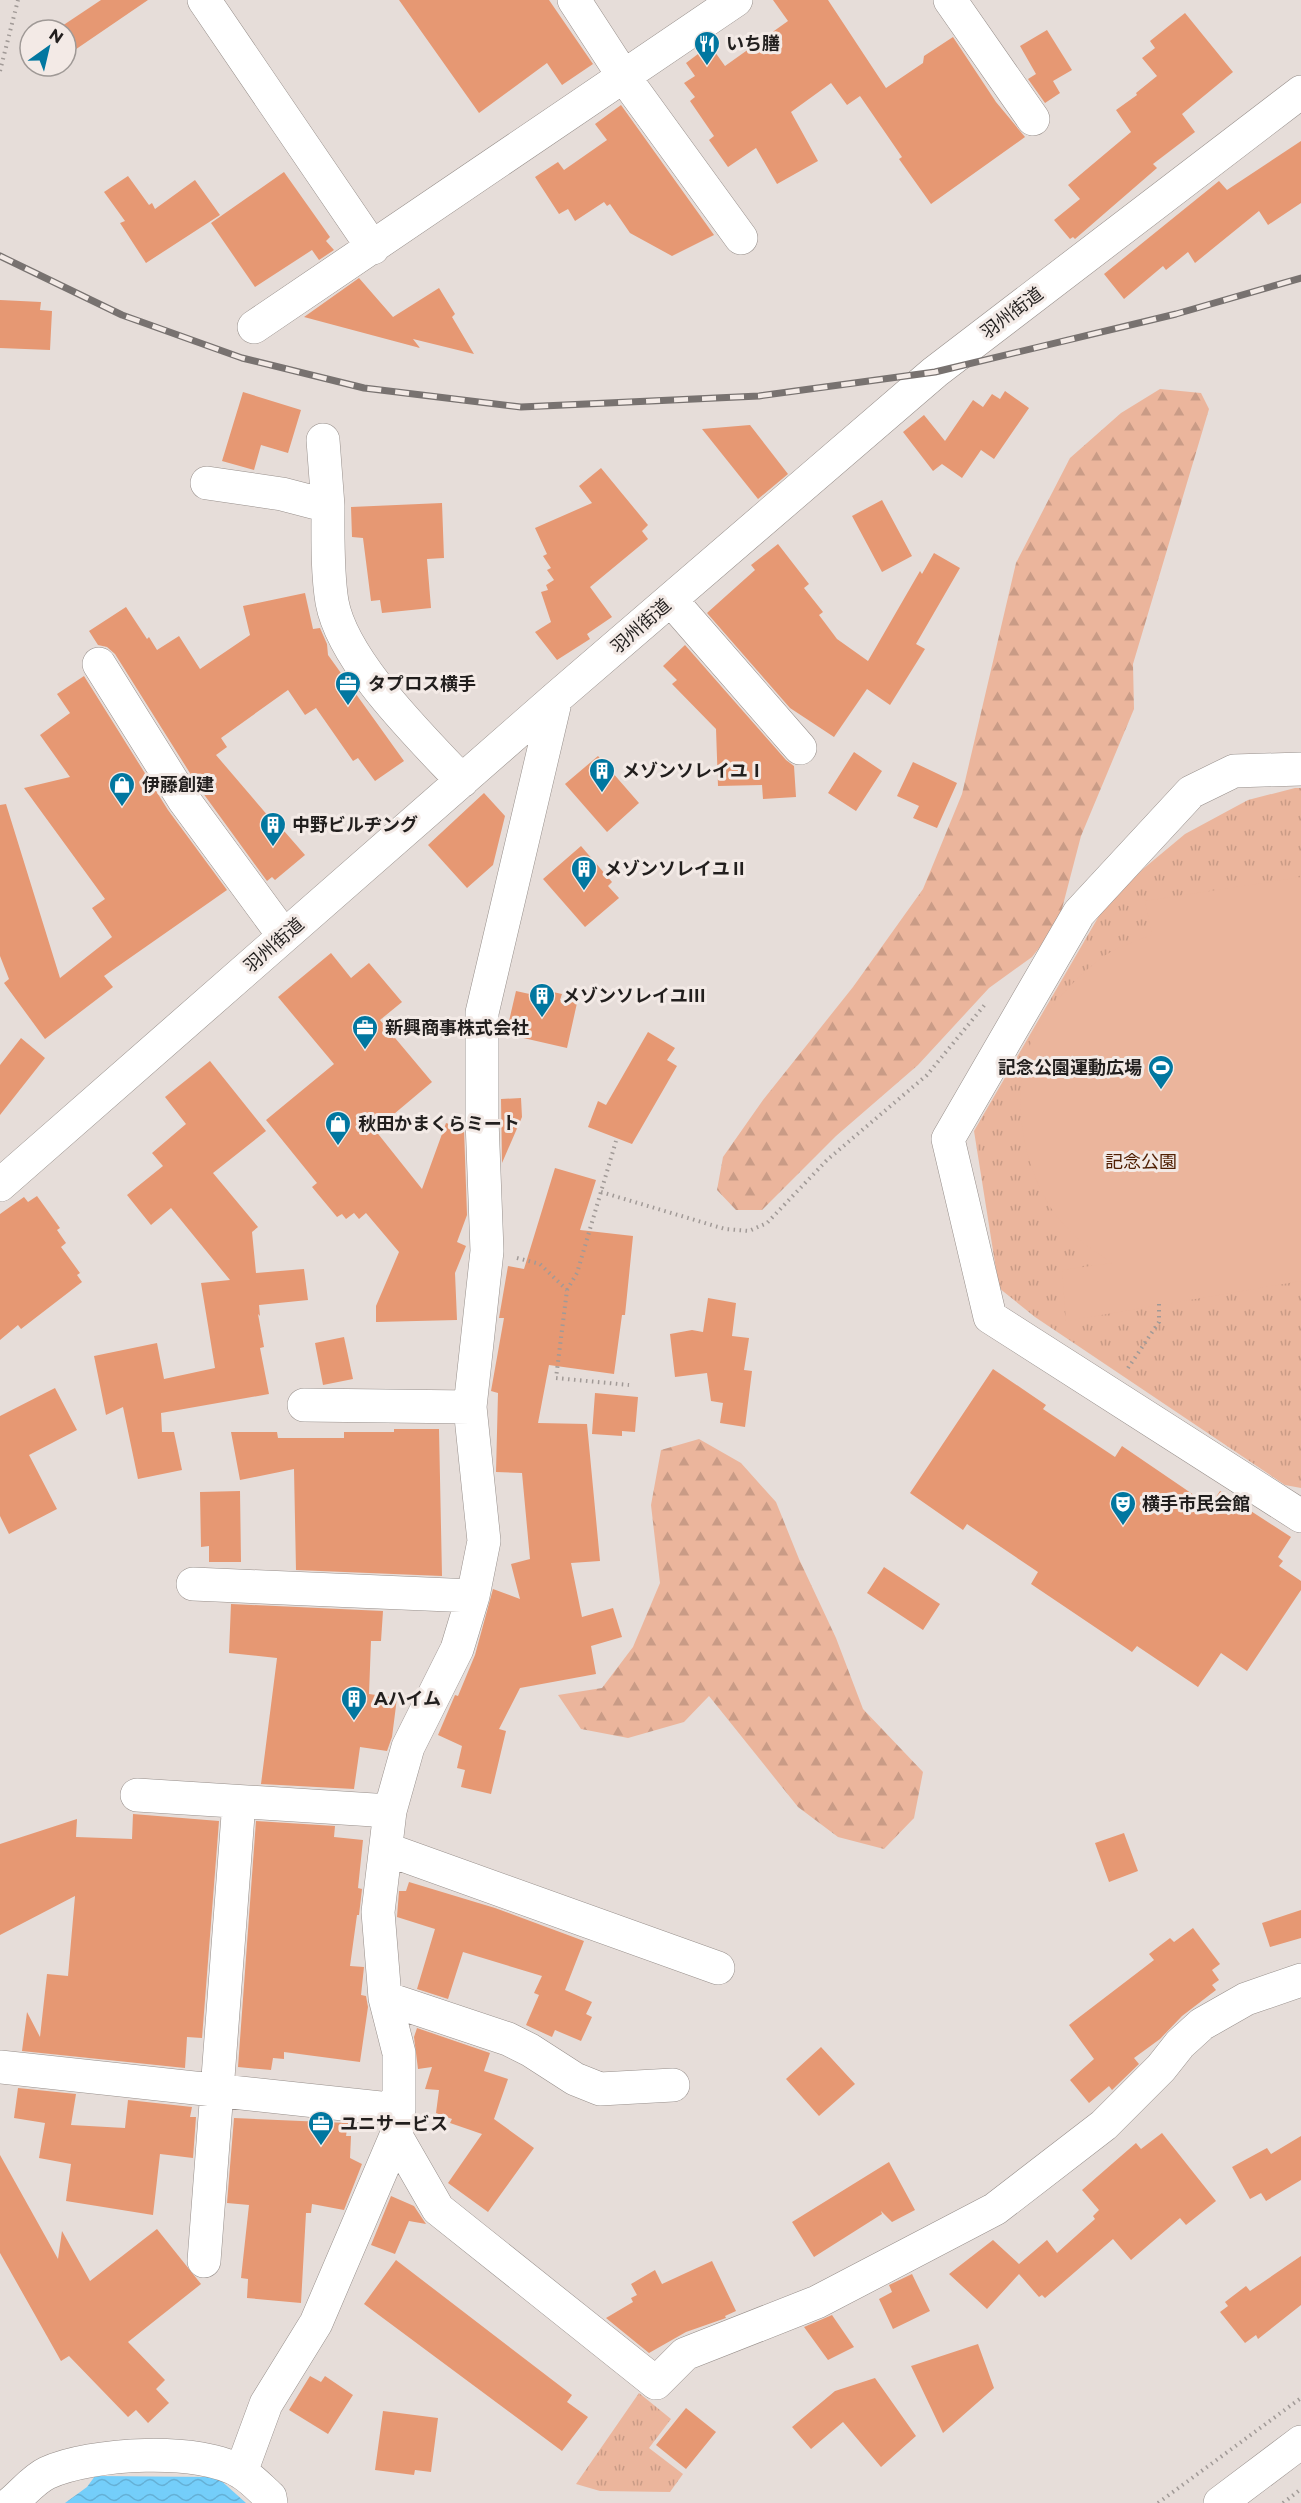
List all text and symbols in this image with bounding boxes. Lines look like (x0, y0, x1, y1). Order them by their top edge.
north arrow (18, 18, 78, 78)
text: N (45, 24, 67, 47)
restaurant icon: いち膳 (692, 29, 722, 67)
place label: いち膳 (726, 33, 780, 55)
street label: 羽州街道 (977, 283, 1047, 343)
street label: 羽州街道 (607, 594, 675, 658)
office icon: タプロス横手 (333, 669, 363, 707)
place label: タプロス横手 (368, 673, 476, 695)
building icon: メゾンソレイユⅠ (587, 756, 617, 794)
place label: メゾンソレイユⅠ (622, 760, 766, 782)
shop icon: 伊藤創建 (107, 770, 137, 808)
place label: 伊藤創建 (142, 774, 214, 796)
building icon: 中野ビルヂング (258, 810, 288, 848)
place label: 中野ビルヂング (292, 814, 418, 836)
building icon: メゾンソレイユⅡ (569, 854, 599, 892)
place label: メゾンソレイユⅡ (604, 858, 748, 880)
street label: 羽州街道 (240, 913, 308, 977)
building icon: メゾンソレイユⅢ (527, 981, 557, 1019)
place label: メゾンソレイユⅢ (562, 985, 706, 1007)
office icon: 新興商事株式会社 (350, 1013, 380, 1051)
place label: 新興商事株式会社 (385, 1017, 529, 1039)
sports icon: 記念公園運動広場 (1146, 1053, 1176, 1091)
place label: 記念公園運動広場 (998, 1057, 1142, 1079)
shop icon: 秋田かまくらミート (323, 1109, 353, 1147)
place label: 秋田かまくらミート (358, 1113, 520, 1135)
park label: 記念公園 (1105, 1151, 1177, 1173)
theatre icon: 横手市民会館 (1108, 1489, 1138, 1527)
place label: 横手市民会館 (1142, 1493, 1250, 1515)
building icon: Aハイム (339, 1684, 369, 1722)
place label: Aハイム (373, 1688, 441, 1710)
office icon: ユニサービス (306, 2109, 336, 2147)
place label: ユニサービス (340, 2113, 448, 2135)

